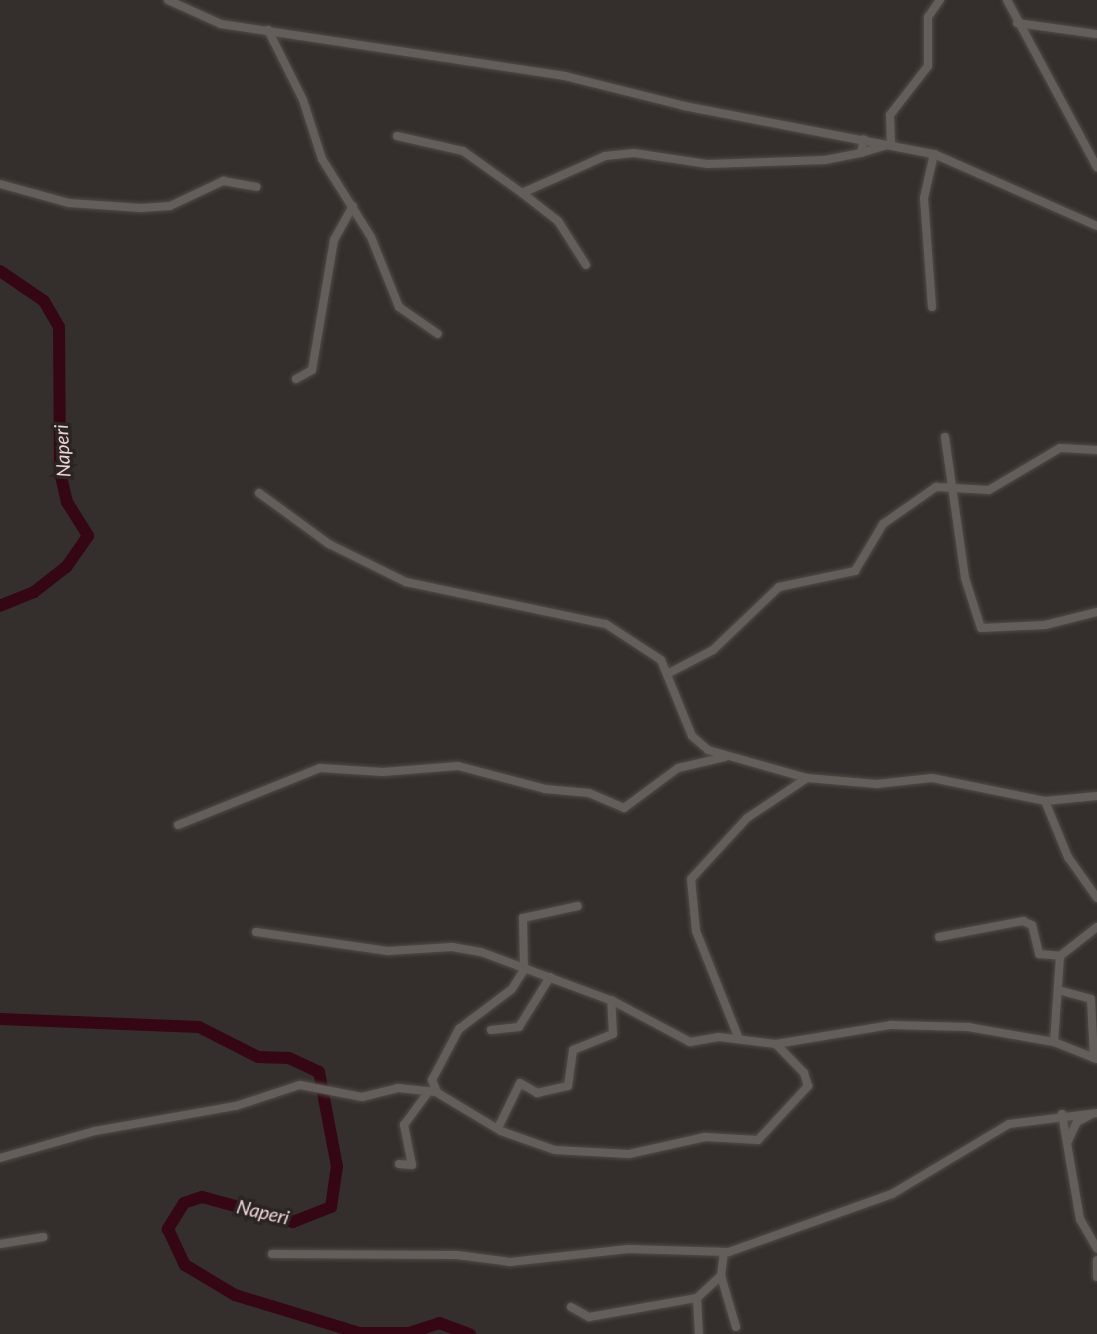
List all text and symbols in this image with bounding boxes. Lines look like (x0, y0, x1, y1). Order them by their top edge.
water label: Naperi (49, 424, 75, 478)
water label: Naperi (235, 1195, 291, 1229)

